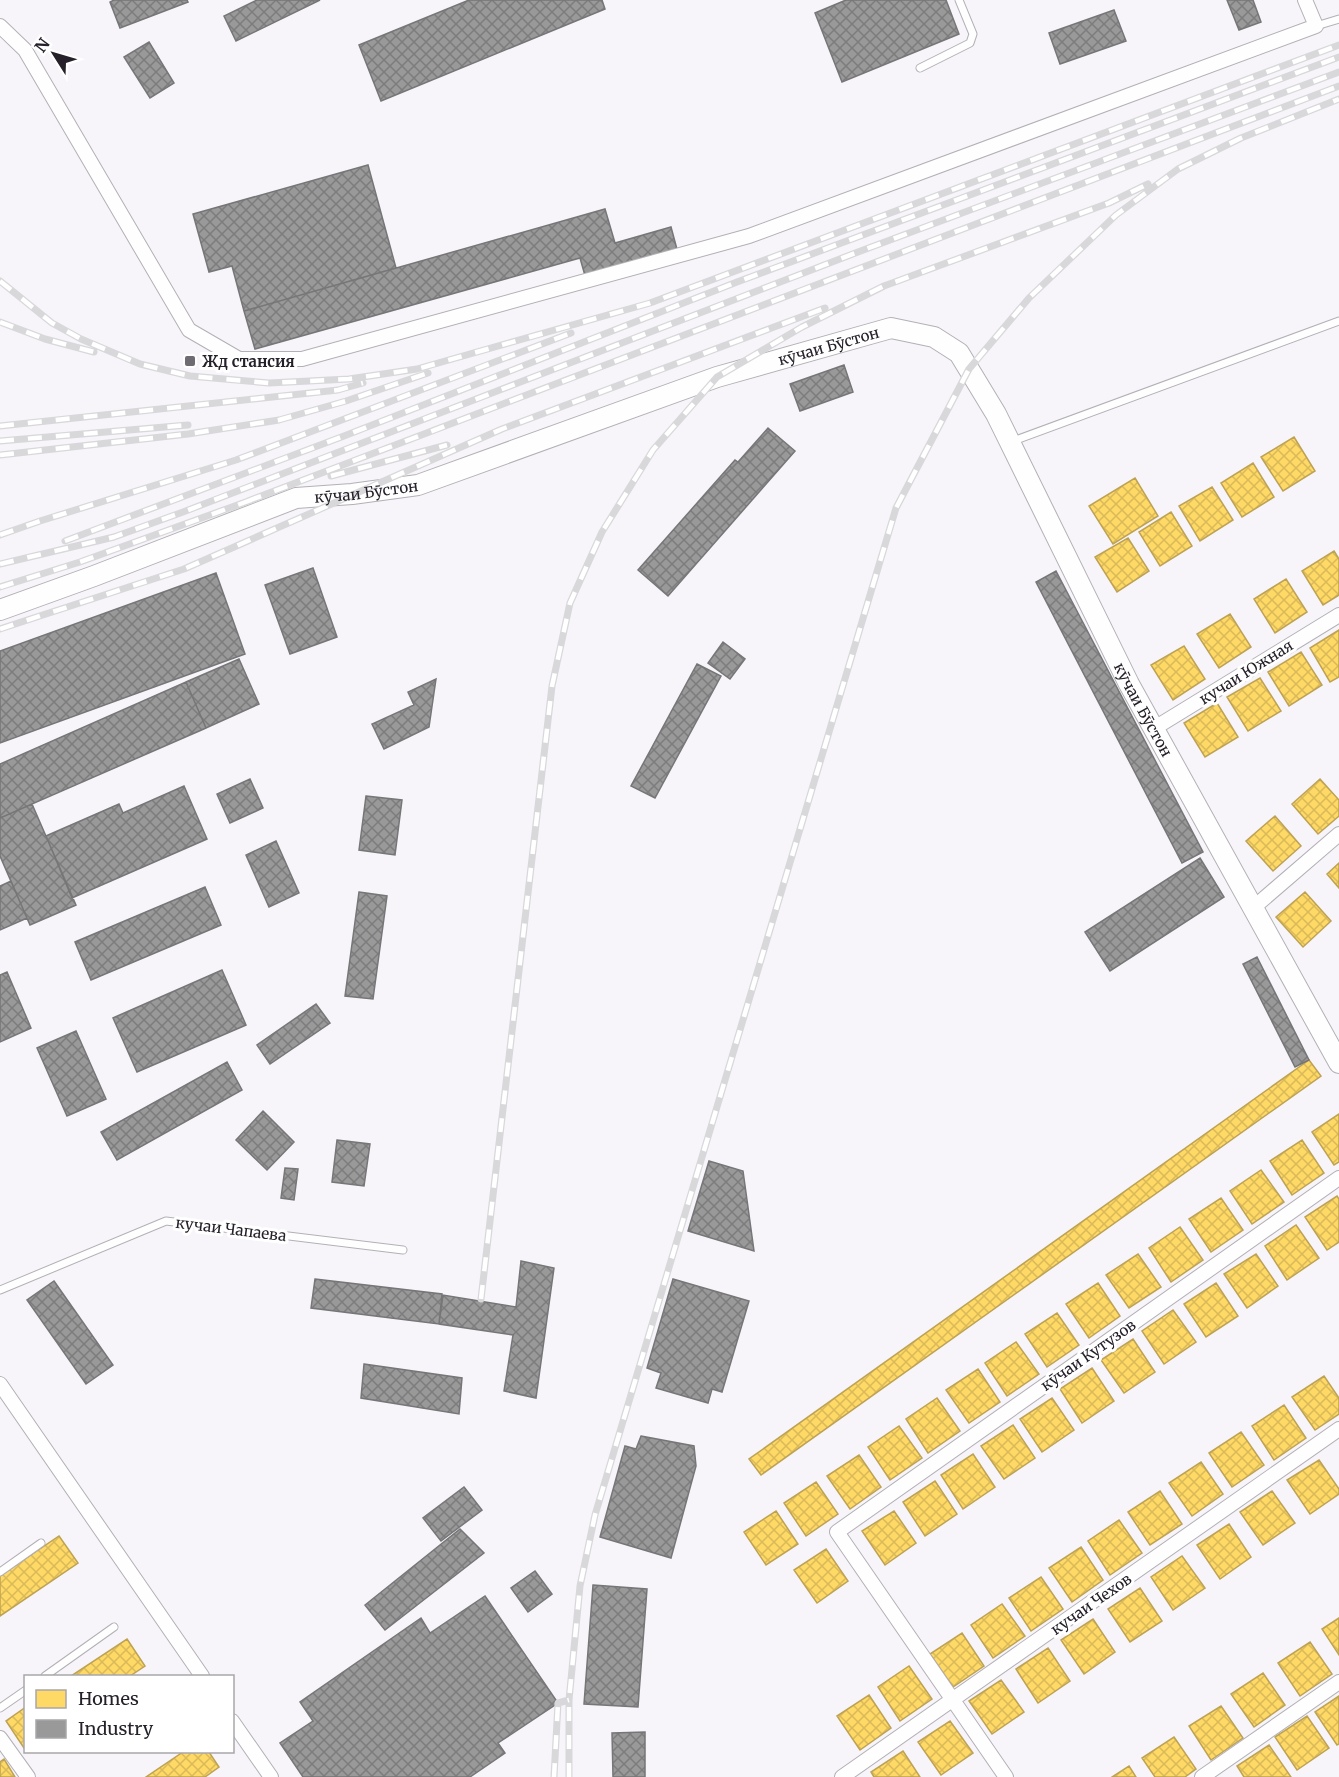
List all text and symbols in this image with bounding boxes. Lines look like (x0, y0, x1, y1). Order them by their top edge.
north arrow (24, 24, 84, 84)
text: N (30, 34, 54, 56)
street label: кӯчаи Бӯстон (776, 322, 881, 369)
place label: Жд стансия (202, 352, 295, 371)
marker: Жд стансия (183, 354, 197, 368)
street label: кӯчаи Бӯстон (314, 476, 419, 506)
street label: кучаи Южная (1196, 636, 1296, 708)
street label: кӯчаи Бӯстон (1110, 659, 1177, 760)
street label: кучаи Чапаева (174, 1213, 288, 1245)
street label: кӯчаи Кутузов (1037, 1315, 1139, 1395)
street label: кучаи Чехов (1047, 1569, 1135, 1639)
legend (24, 1675, 234, 1753)
text: Homes (78, 1687, 139, 1710)
text: Industry (78, 1717, 154, 1740)

